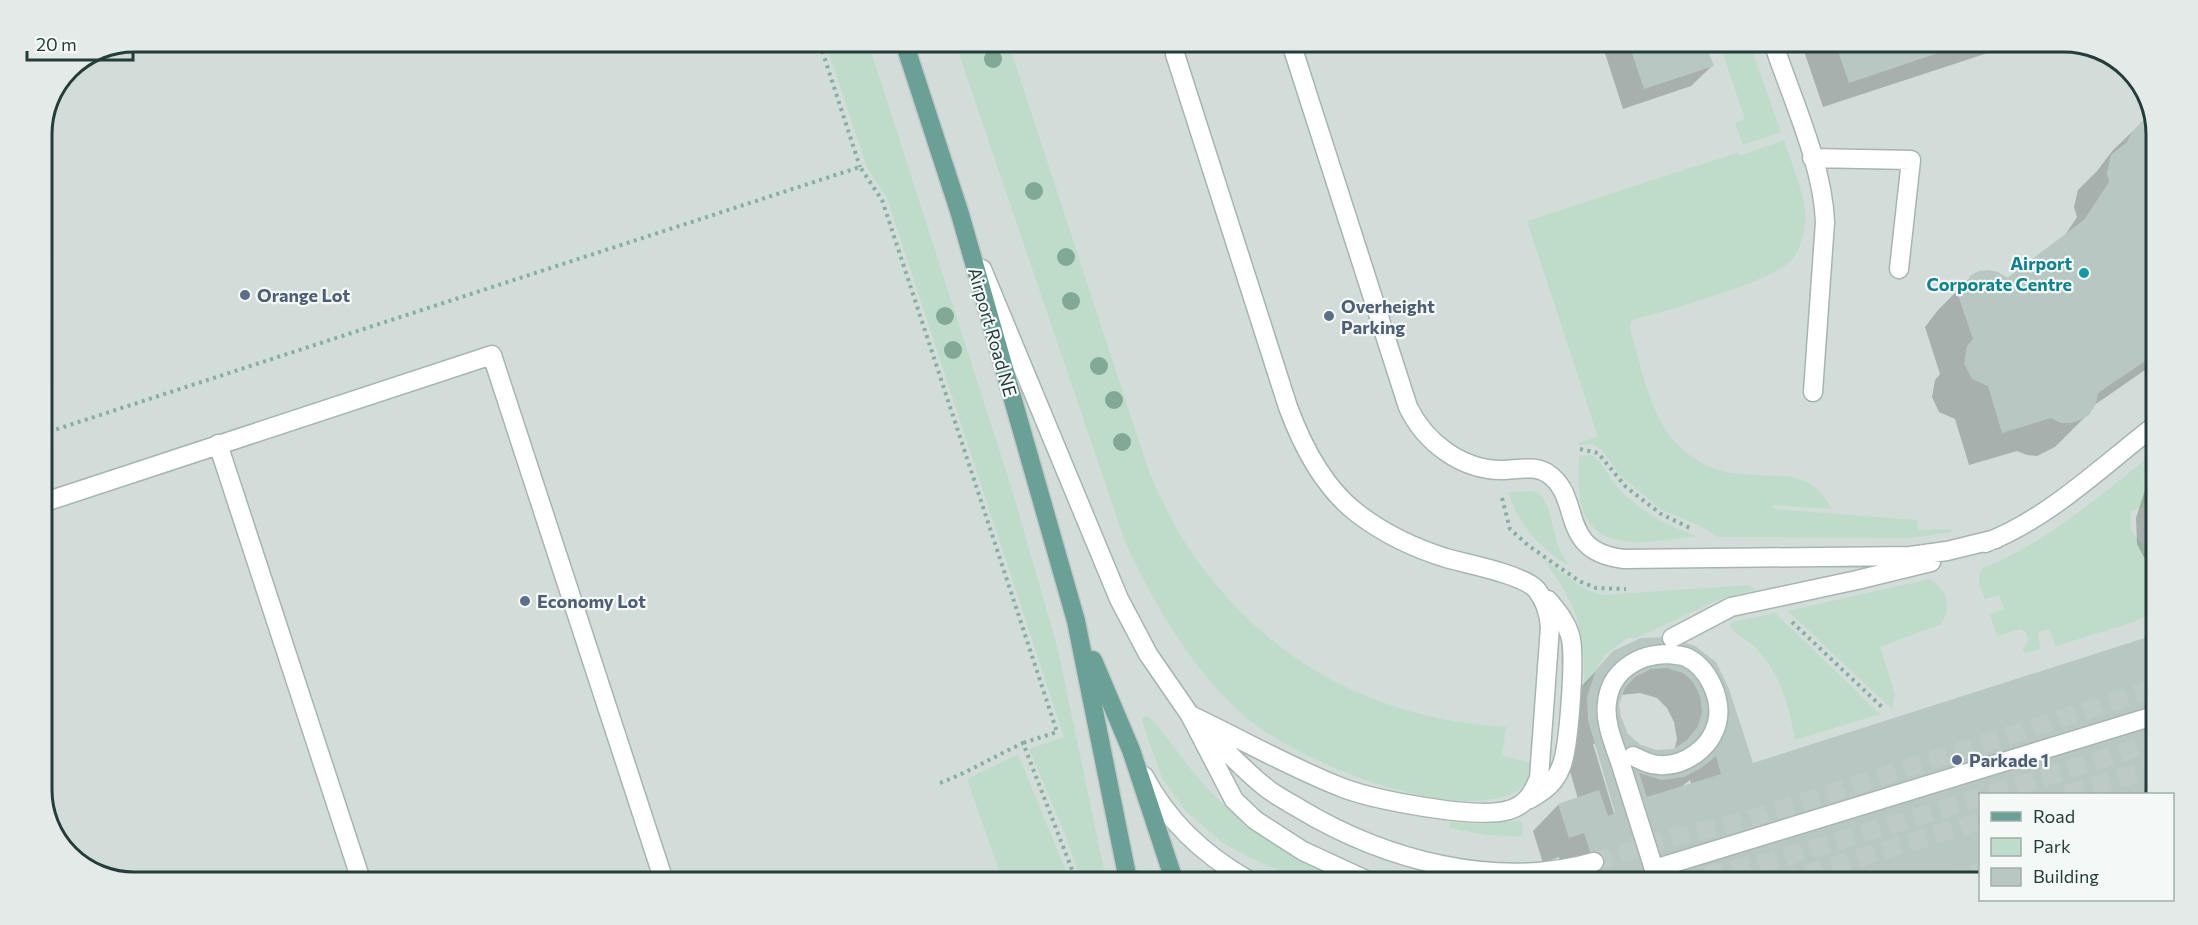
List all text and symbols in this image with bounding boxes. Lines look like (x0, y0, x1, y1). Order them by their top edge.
scale bar (27, 24, 134, 62)
text: 20 m (36, 33, 77, 55)
place label: Airport Corporate Centre (1926, 252, 2072, 295)
street label: Airport Road NE (964, 265, 1022, 399)
marker: Airport Corporate Centre (2077, 266, 2091, 280)
place label: Orange Lot (257, 284, 351, 306)
marker: Orange Lot (238, 288, 252, 302)
place label: Overheight Parking (1341, 295, 1435, 338)
marker: Overheight Parking (1322, 309, 1336, 323)
place label: Economy Lot (537, 590, 646, 612)
marker: Economy Lot (518, 594, 532, 608)
place label: Parkade 1 (1969, 749, 2049, 771)
marker: Parkade 1 (1950, 753, 1964, 767)
legend (1979, 793, 2174, 901)
text: Road (2033, 805, 2075, 827)
text: Park (2033, 835, 2071, 857)
text: Building (2033, 865, 2099, 887)

